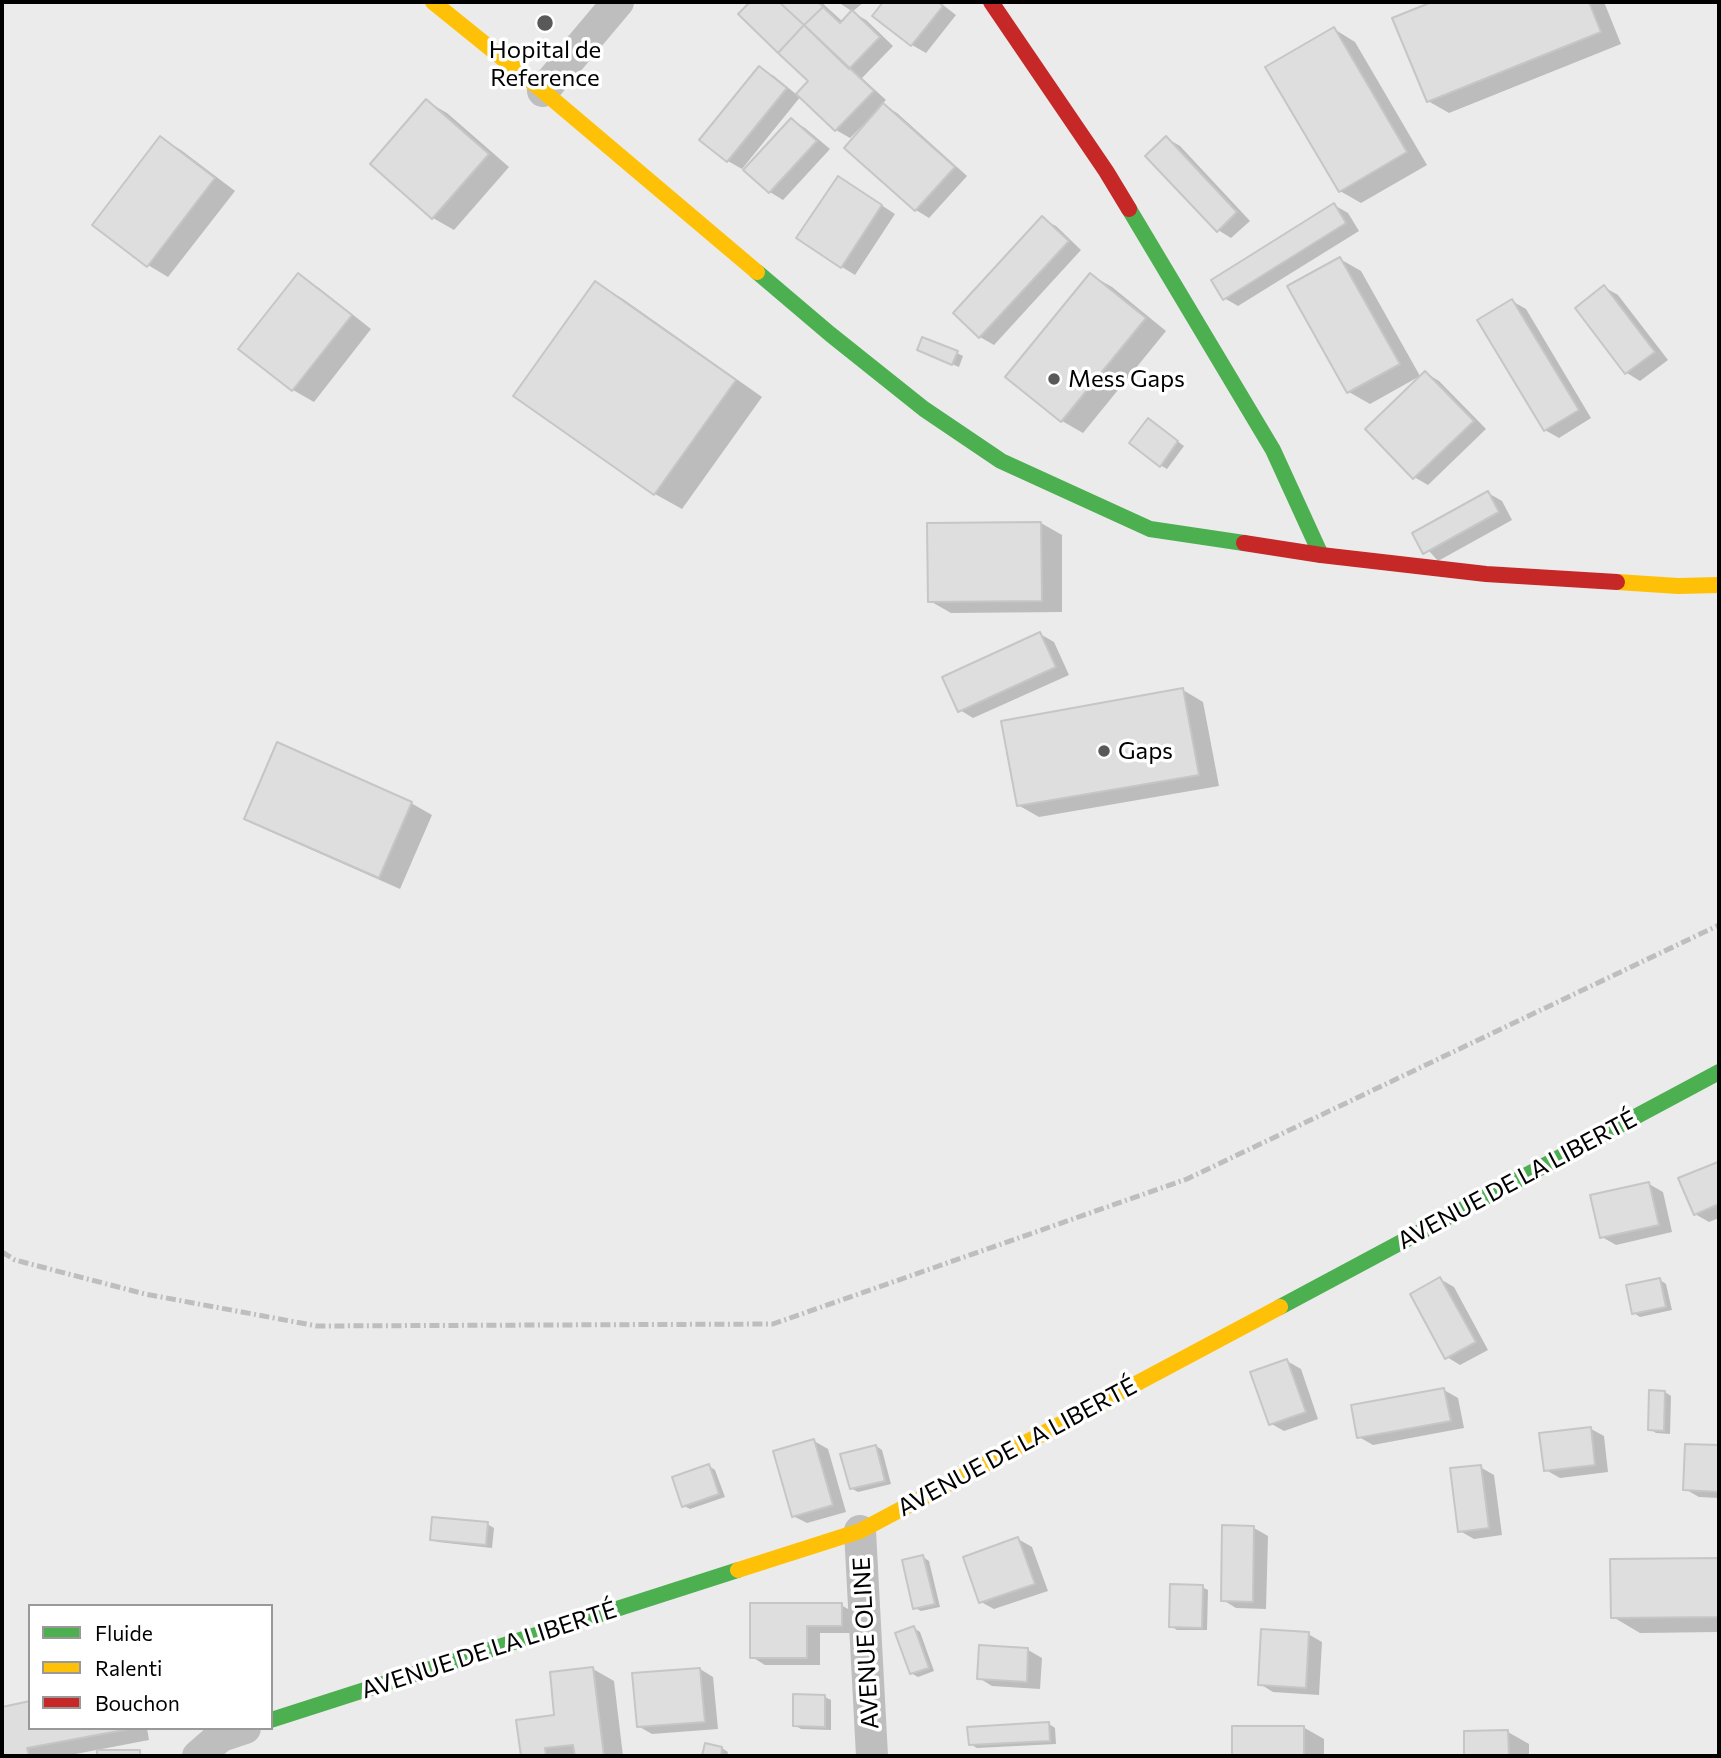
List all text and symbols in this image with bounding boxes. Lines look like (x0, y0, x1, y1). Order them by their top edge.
marker: Hopital de Reference (535, 13, 555, 33)
place label: Hopital de Reference (489, 36, 601, 92)
place label: Mess Gaps (1068, 365, 1185, 393)
marker: Mess Gaps (1046, 371, 1062, 387)
place label: Gaps (1118, 737, 1173, 765)
marker: Gaps (1096, 743, 1112, 759)
street label: AVENUE DE LA LIBERTÉ (1392, 1105, 1642, 1255)
street label: AVENUE DE LA LIBERTÉ (892, 1372, 1142, 1522)
street label: AVENUE OLINE (847, 1556, 885, 1730)
street label: AVENUE DE LA LIBERTÉ (358, 1595, 620, 1705)
legend (28, 1604, 273, 1730)
text: Fluide (95, 1620, 153, 1645)
text: Ralenti (95, 1655, 162, 1680)
text: Bouchon (95, 1690, 180, 1715)

